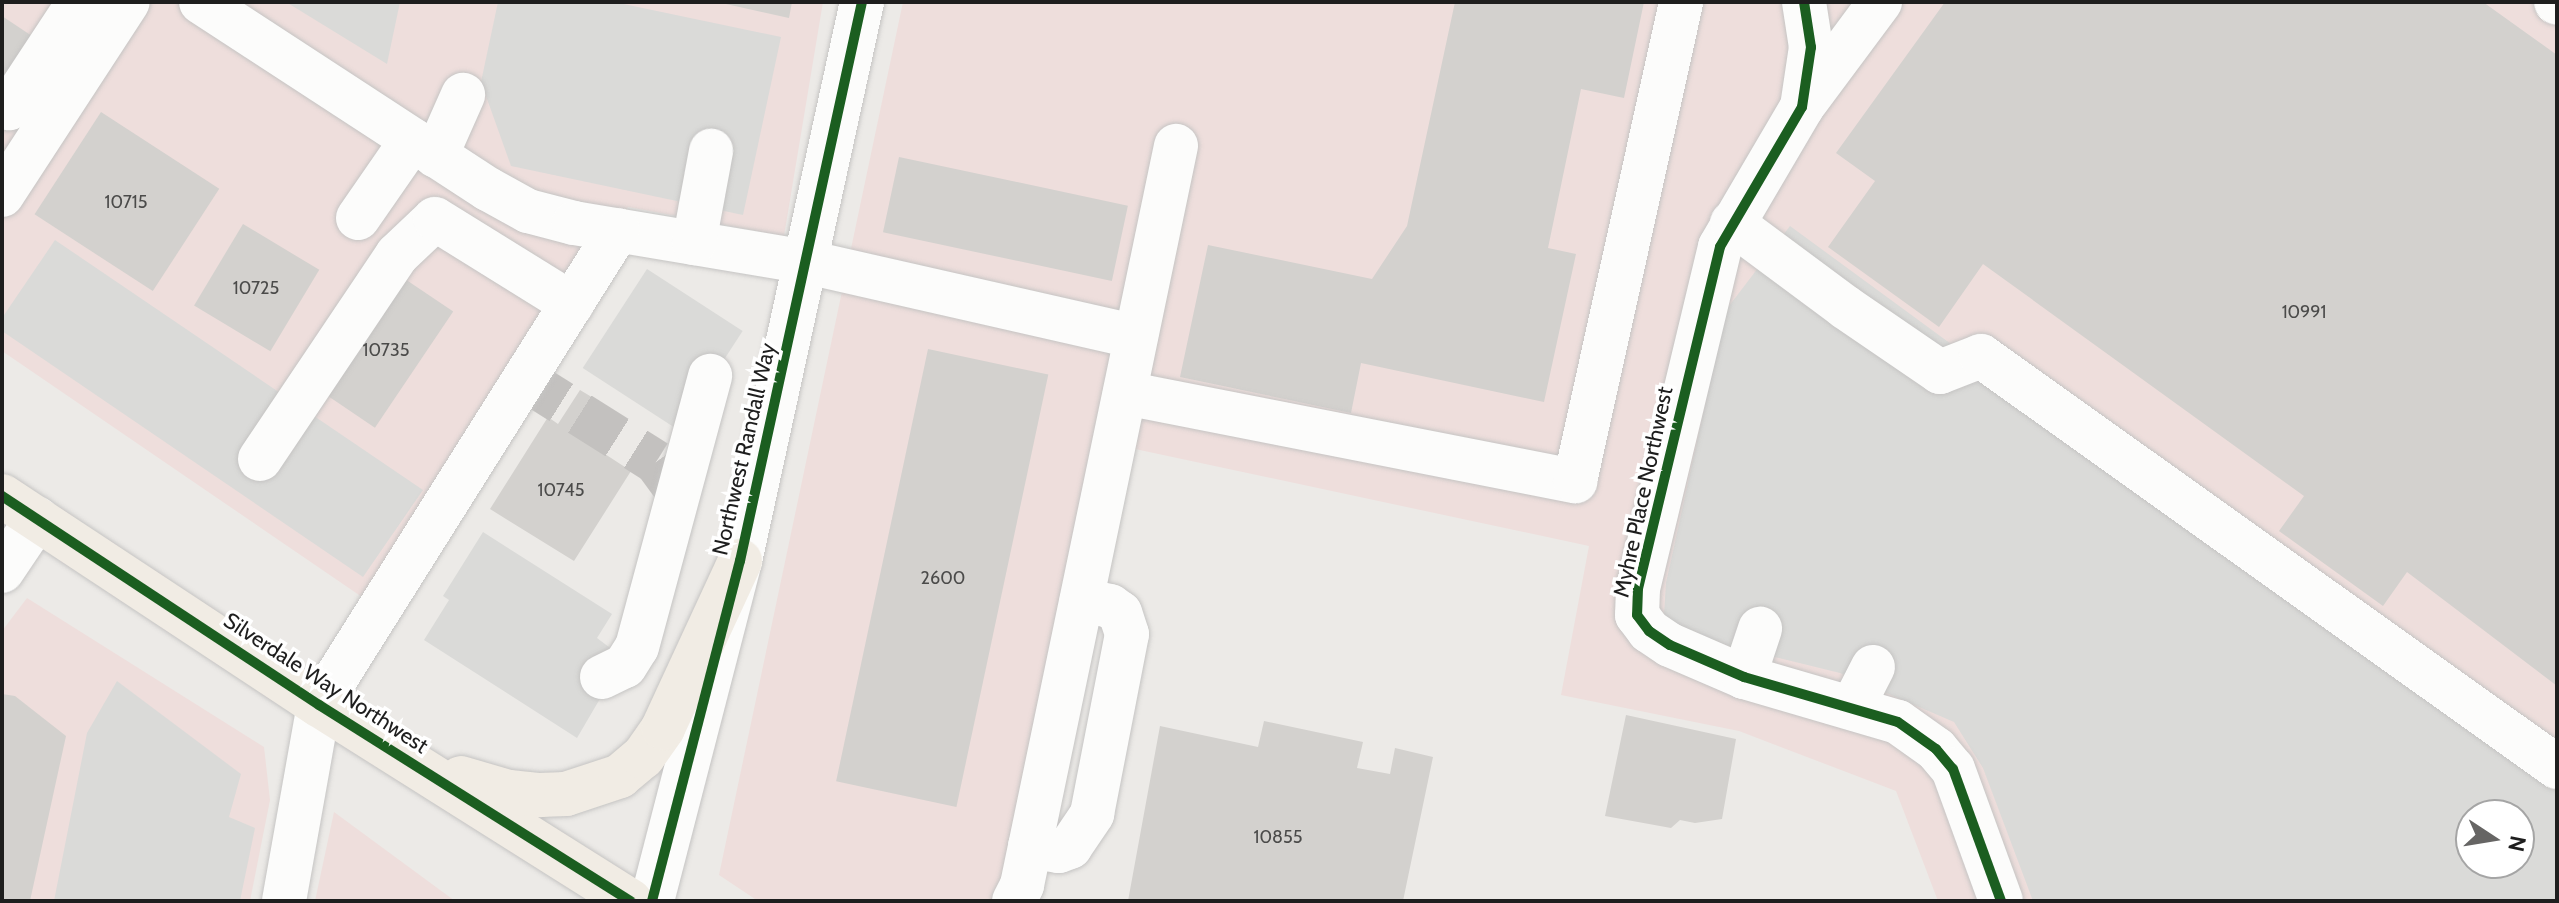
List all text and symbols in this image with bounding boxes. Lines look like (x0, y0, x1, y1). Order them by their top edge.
house number: 10715 (105, 191, 147, 213)
house number: 10725 (233, 277, 279, 299)
house number: 10991 (2282, 301, 2326, 323)
house number: 10735 (363, 339, 409, 361)
street label: Northwest Randall Way (707, 340, 781, 558)
street label: Myhre Place Northwest (1608, 384, 1678, 600)
house number: 10745 (538, 479, 584, 501)
house number: 2600 (921, 567, 965, 589)
street label: Silverdale Way Northwest (219, 607, 433, 759)
north arrow (2455, 799, 2535, 879)
house number: 10855 (1254, 826, 1302, 848)
text: N (2502, 833, 2532, 854)

